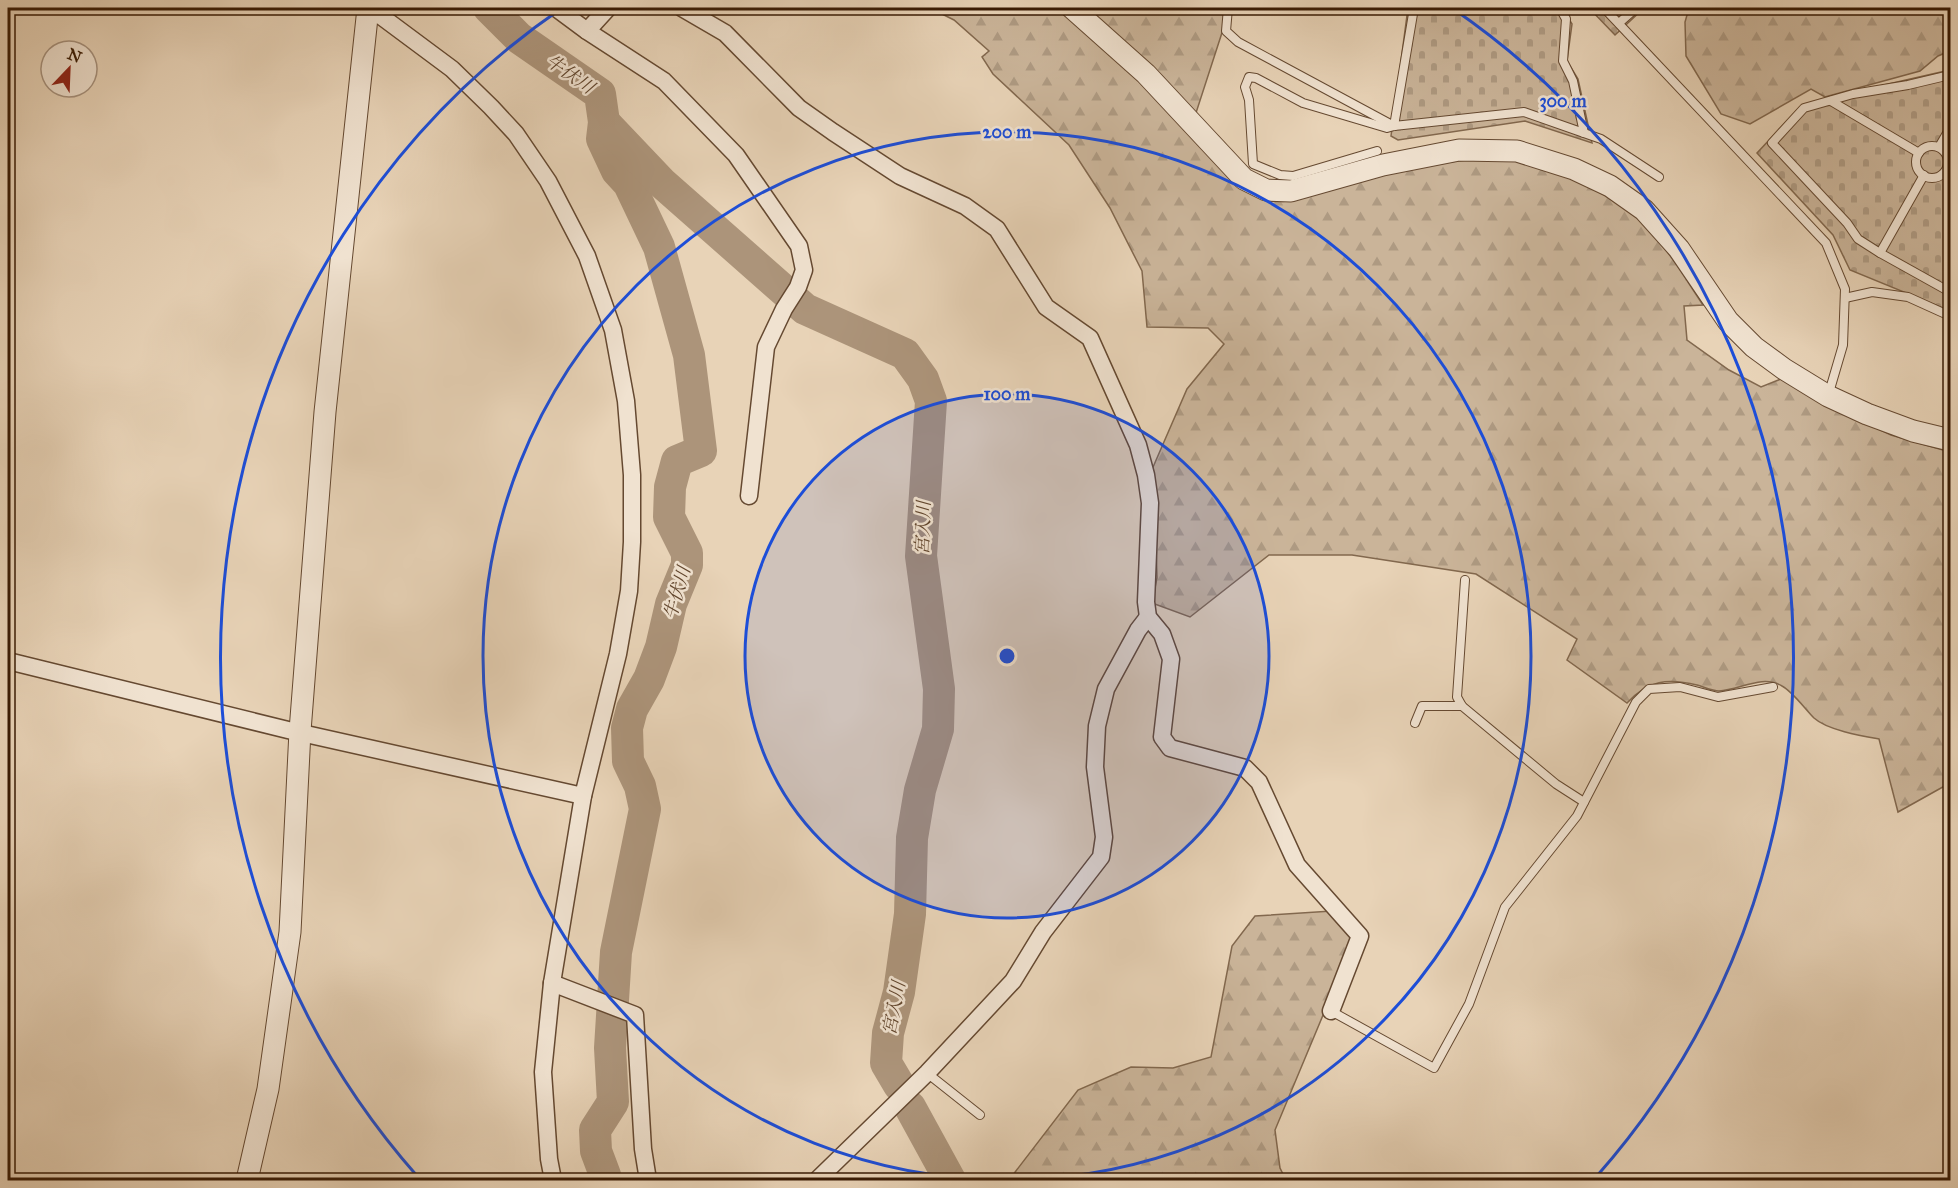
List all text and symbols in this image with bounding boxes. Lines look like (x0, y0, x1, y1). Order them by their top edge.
north arrow (39, 39, 99, 99)
text: N (65, 44, 85, 67)
water label: 牛伏川 (542, 50, 600, 100)
text: 300 m (1539, 90, 1587, 113)
text: 200 m (983, 121, 1032, 143)
text: 100 m (984, 383, 1031, 405)
water label: 宮入川 (911, 499, 935, 555)
water label: 牛伏川 (659, 562, 696, 622)
centre of rings (997, 646, 1017, 666)
water label: 宮入川 (878, 977, 910, 1037)

